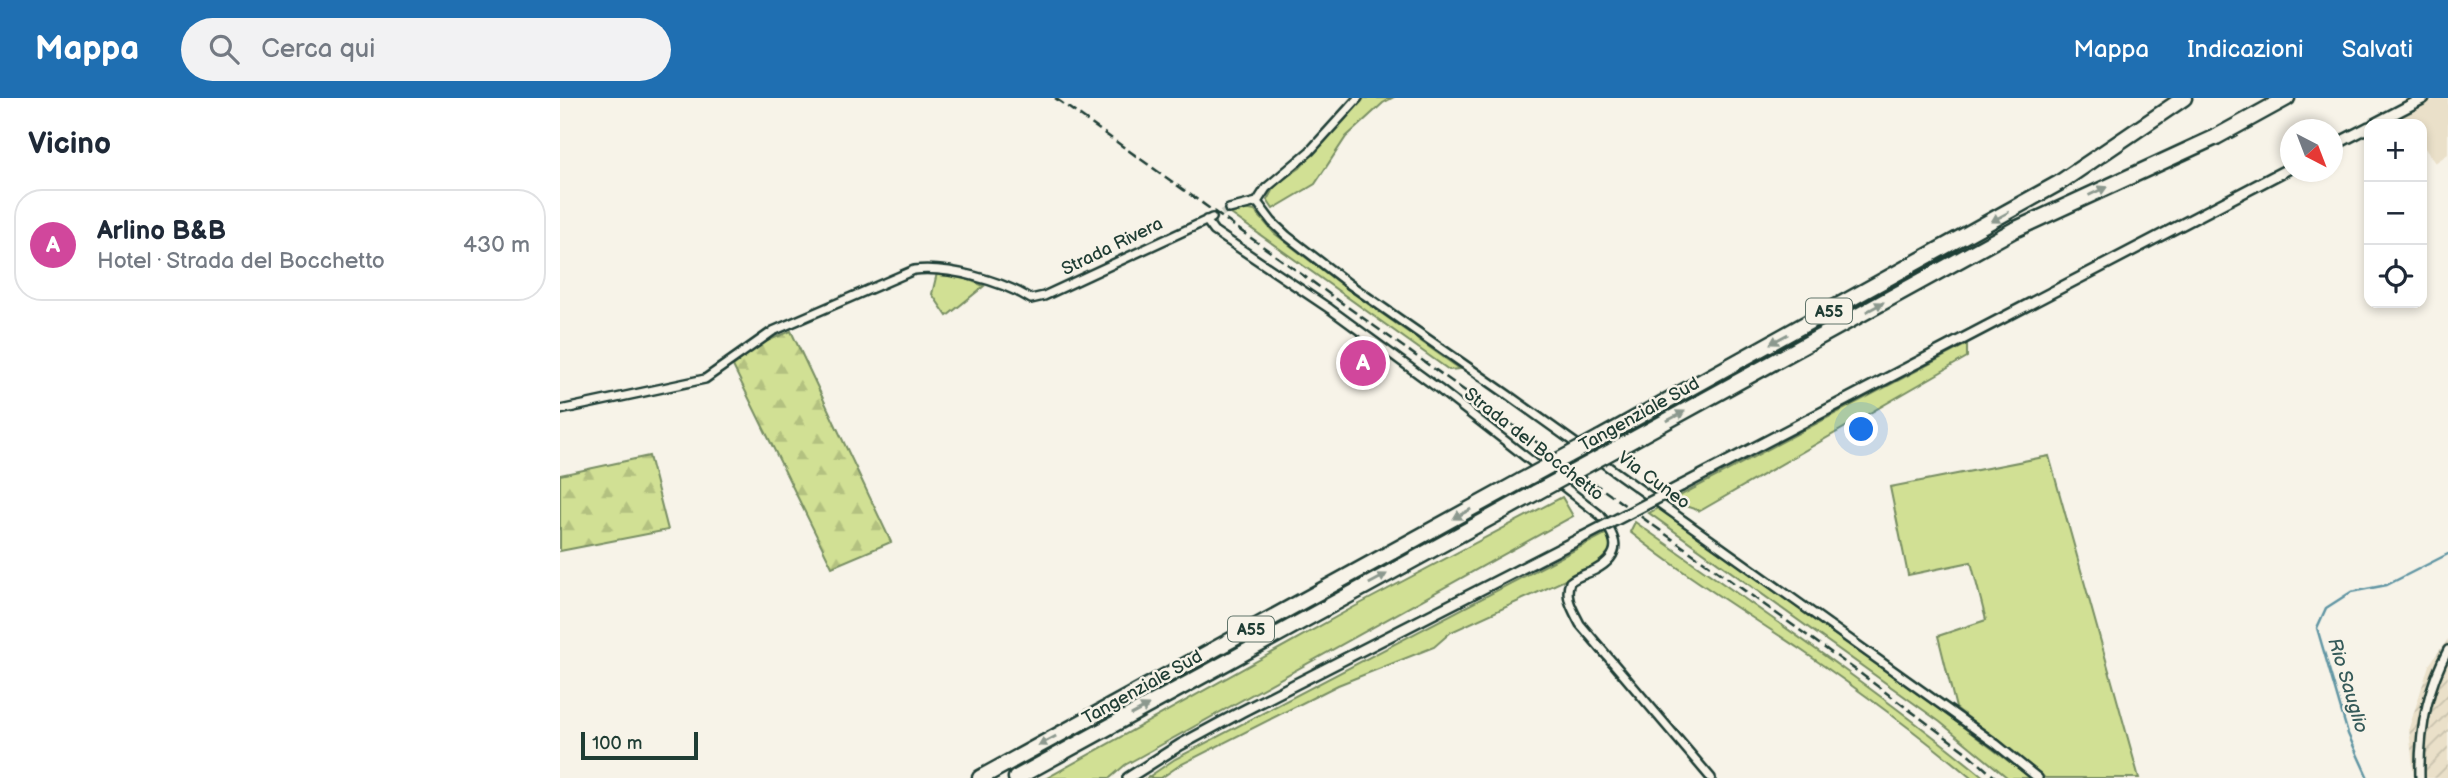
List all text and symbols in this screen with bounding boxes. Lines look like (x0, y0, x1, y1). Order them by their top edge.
search box (181, 18, 671, 81)
text: Mappa (35, 29, 139, 69)
icon: search (205, 30, 243, 68)
text: Cerca qui (261, 34, 375, 65)
text: Mappa (2073, 35, 2149, 64)
text: Indicazioni (2187, 35, 2304, 64)
text: Salvati (2342, 35, 2413, 64)
north arrow (2280, 119, 2343, 182)
map controls (2364, 119, 2427, 308)
button: + (2364, 119, 2427, 182)
text: Vicino (28, 126, 111, 162)
button: − (2364, 182, 2427, 245)
one-way arrow (2088, 185, 2108, 197)
one-way arrow (1990, 211, 2009, 223)
street label: Strada Rivera (1058, 213, 1166, 280)
text: Arlino B&B (97, 216, 226, 247)
text: A (46, 231, 60, 259)
text: 430 m (463, 231, 530, 259)
button: locate (2364, 245, 2427, 308)
text: Hotel · Strada del Bocchetto (97, 247, 385, 275)
road number: A55 (1806, 298, 1852, 324)
one-way arrow (1865, 301, 1885, 313)
one-way arrow (1769, 333, 1789, 345)
pin: A (1340, 337, 1386, 389)
street label: Tangenziale Sud (1576, 373, 1703, 456)
street label: Strada del Bocchetto (1460, 383, 1608, 505)
one-way arrow (1666, 410, 1685, 422)
your location (1844, 412, 1878, 446)
street label: Via Cuneo (1613, 447, 1694, 514)
one-way arrow (1452, 508, 1471, 520)
one-way arrow (1368, 573, 1388, 585)
road number: A55 (1228, 616, 1274, 642)
water label: Rio Sauglio (2322, 635, 2373, 736)
street label: Tangenziale Sud (1079, 646, 1206, 729)
one-way arrow (1130, 704, 1150, 716)
scale bar (581, 729, 698, 761)
text: 100 m (592, 732, 643, 755)
one-way arrow (1038, 735, 1057, 747)

